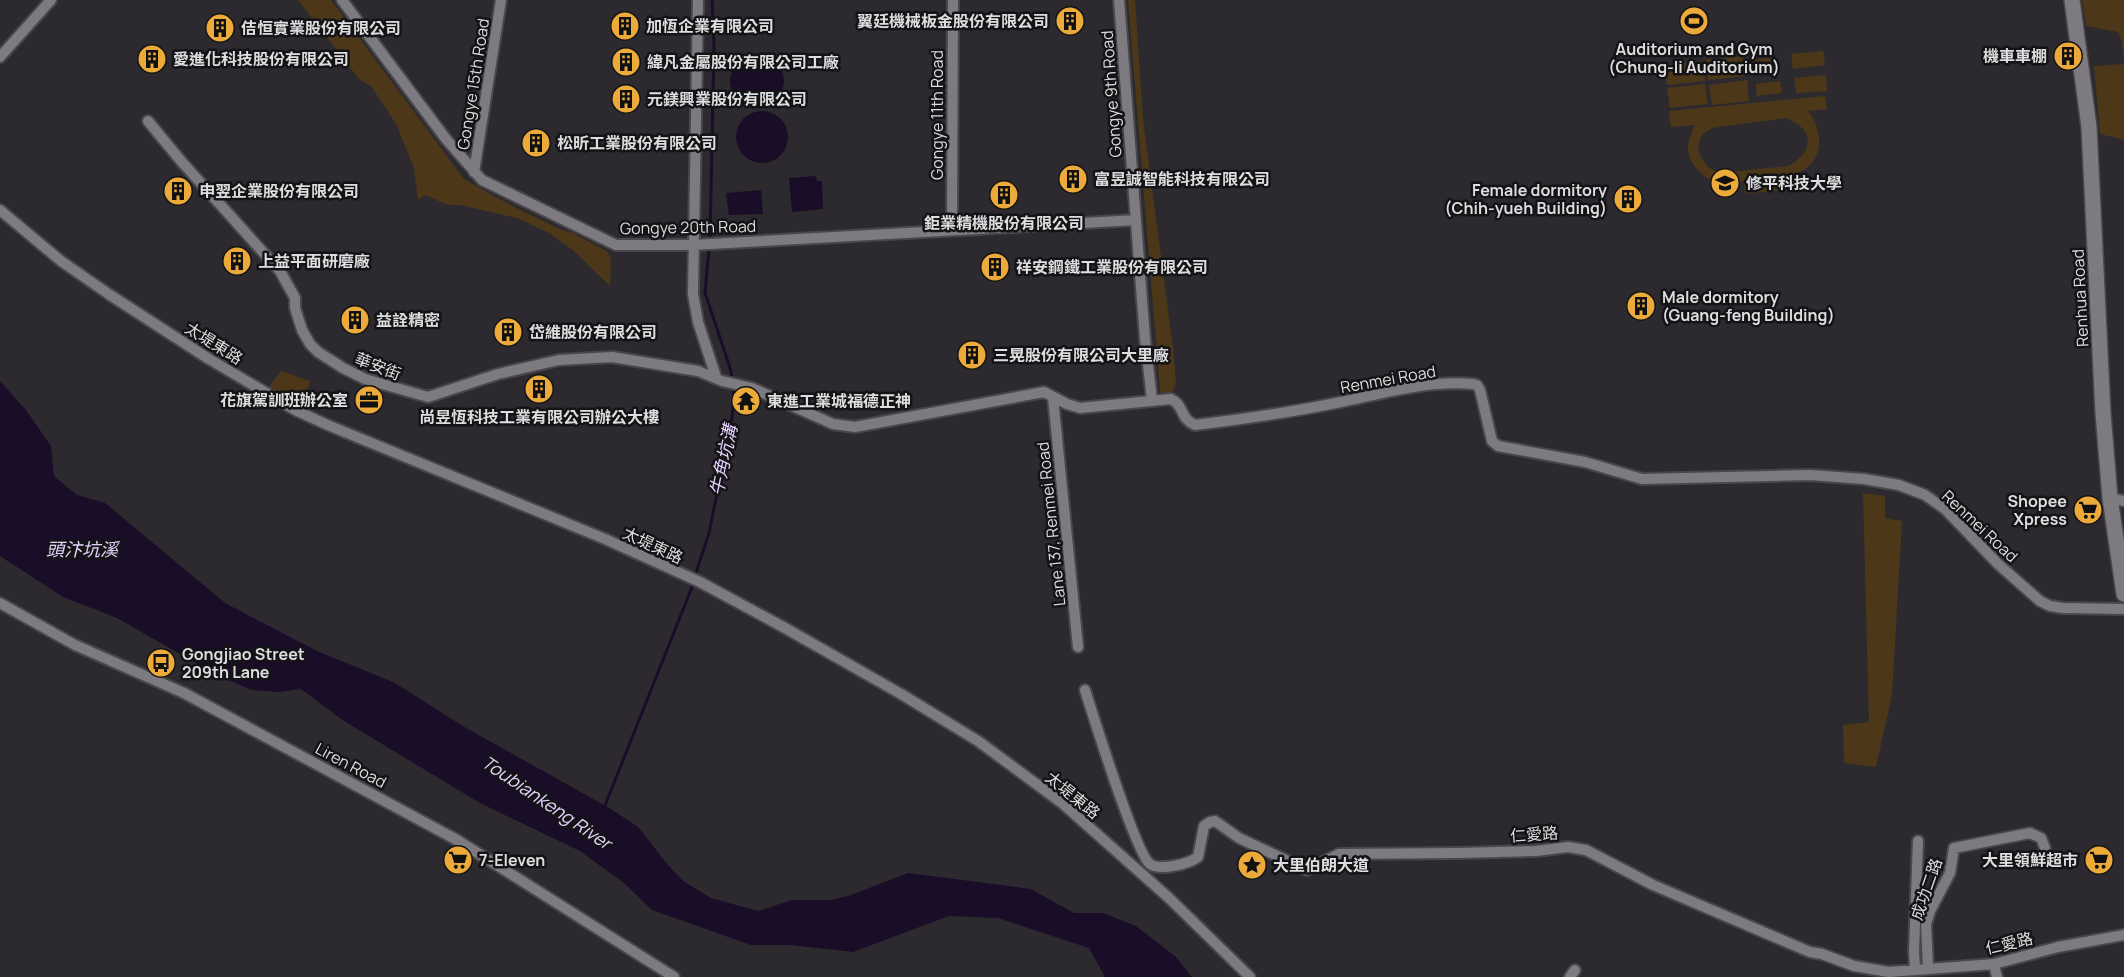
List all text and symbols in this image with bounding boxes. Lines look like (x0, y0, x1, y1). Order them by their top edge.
building icon: 翼廷機械板金股份有限公司 (1054, 5, 1086, 37)
sports icon: Auditorium and Gym (Chung-li Auditorium) (1678, 5, 1710, 37)
building icon: 加恆企業有限公司 (609, 10, 641, 42)
place label: 翼廷機械板金股份有限公司 (857, 10, 1049, 32)
building icon: 佶恒實業股份有限公司 (204, 12, 236, 44)
place label: 加恆企業有限公司 (646, 15, 774, 37)
place label: 佶恒實業股份有限公司 (241, 17, 401, 39)
street label: Gongye 15th Road (452, 17, 494, 151)
street label: Gongye 9th Road (1096, 30, 1126, 158)
place label: Auditorium and Gym (Chung-li Auditorium) (1608, 38, 1780, 78)
building icon: 機車車棚 (2052, 40, 2084, 72)
building icon: 愛進化科技股份有限公司 (136, 43, 168, 75)
place label: 機車車棚 (1983, 45, 2047, 67)
building icon: 緯凡金屬股份有限公司工廠 (610, 46, 642, 78)
place label: 愛進化科技股份有限公司 (173, 48, 349, 70)
street label: Gongye 11th Road (926, 50, 948, 180)
place label: 緯凡金屬股份有限公司工廠 (647, 51, 839, 73)
building icon: 元鎂興業股份有限公司 (610, 83, 642, 115)
place label: 元鎂興業股份有限公司 (647, 88, 807, 110)
building icon: 松昕工業股份有限公司 (520, 127, 552, 159)
place label: 松昕工業股份有限公司 (557, 132, 717, 154)
building icon: 富昱誠智能科技有限公司 (1057, 163, 1089, 195)
school or university icon: 修平科技大學 (1709, 167, 1741, 199)
place label: 富昱誠智能科技有限公司 (1094, 168, 1270, 190)
place label: 修平科技大學 (1746, 172, 1842, 194)
building icon: 申翌企業股份有限公司 (162, 175, 194, 207)
building icon: 鉅業精機股份有限公司 (988, 179, 1020, 211)
place label: Female dormitory (Chih-yueh Building) (1445, 179, 1607, 219)
place label: 申翌企業股份有限公司 (199, 180, 359, 202)
building icon: Female dormitory (Chih-yueh Building) (1612, 183, 1644, 215)
place label: 鉅業精機股份有限公司 (924, 212, 1084, 234)
street label: Gongye 20th Road (620, 215, 756, 239)
building icon: 上益平面研磨廠 (221, 245, 253, 277)
street label: Renhua Road (2066, 249, 2094, 347)
place label: 上益平面研磨廠 (258, 250, 370, 272)
building icon: 祥安鋼鐵工業股份有限公司 (979, 251, 1011, 283)
place label: 祥安鋼鐵工業股份有限公司 (1016, 256, 1208, 278)
place label: Male dormitory (Guang-feng Building) (1662, 286, 1835, 326)
building icon: Male dormitory (Guang-feng Building) (1625, 290, 1657, 322)
building icon: 益詮精密 (339, 304, 371, 336)
place label: 益詮精密 (376, 309, 440, 331)
building icon: 岱維股份有限公司 (492, 316, 524, 348)
street label: 太堤東路 (181, 317, 247, 369)
place label: 岱維股份有限公司 (529, 321, 657, 343)
building icon: 三晃股份有限公司大里廠 (956, 339, 988, 371)
place label: 三晃股份有限公司大里廠 (993, 344, 1169, 366)
street label: 華安街 (352, 347, 404, 385)
street label: Renmei Road (1339, 360, 1437, 398)
building icon: 尚昱恆科技工業有限公司辦公大樓 (523, 373, 555, 405)
office icon: 花旗駕訓班辦公室 (353, 384, 385, 416)
temple icon: 東進工業城福德正神 (730, 385, 762, 417)
place label: 花旗駕訓班辦公室 (220, 389, 348, 411)
place label: 東進工業城福德正神 (767, 390, 911, 412)
place label: 尚昱恆科技工業有限公司辦公大樓 (419, 406, 659, 428)
water label: 牛角坑溝 (704, 419, 743, 498)
street label: Lane 137, Renmei Road (1031, 441, 1071, 607)
street label: Renmei Road (1937, 485, 2023, 567)
place label: Shopee Xpress (2007, 490, 2067, 530)
supermarket icon: Shopee Xpress (2072, 494, 2104, 526)
street label: 太堤東路 (619, 522, 687, 568)
water label: 頭汴坑溪 (46, 537, 121, 561)
place label: Gongjiao Street 209th Lane (182, 643, 305, 683)
bus stop icon: Gongjiao Street 209th Lane (145, 647, 177, 679)
street label: Liren Road (312, 737, 390, 793)
water label: Toubiankeng River (477, 750, 619, 856)
street label: 太堤東路 (1041, 766, 1105, 824)
street label: 仁愛路 (1509, 821, 1559, 847)
supermarket icon: 7-Eleven (442, 844, 474, 876)
supermarket icon: 大里領鮮超市 (2083, 844, 2115, 876)
place label: 7-Eleven (479, 849, 545, 871)
place icon: 大里伯朗大道 (1236, 849, 1268, 881)
place label: 大里領鮮超市 (1982, 849, 2078, 871)
place label: 大里伯朗大道 (1273, 854, 1369, 876)
street label: 成功二路 (1905, 855, 1947, 923)
street label: 仁愛路 (1983, 927, 2035, 959)

